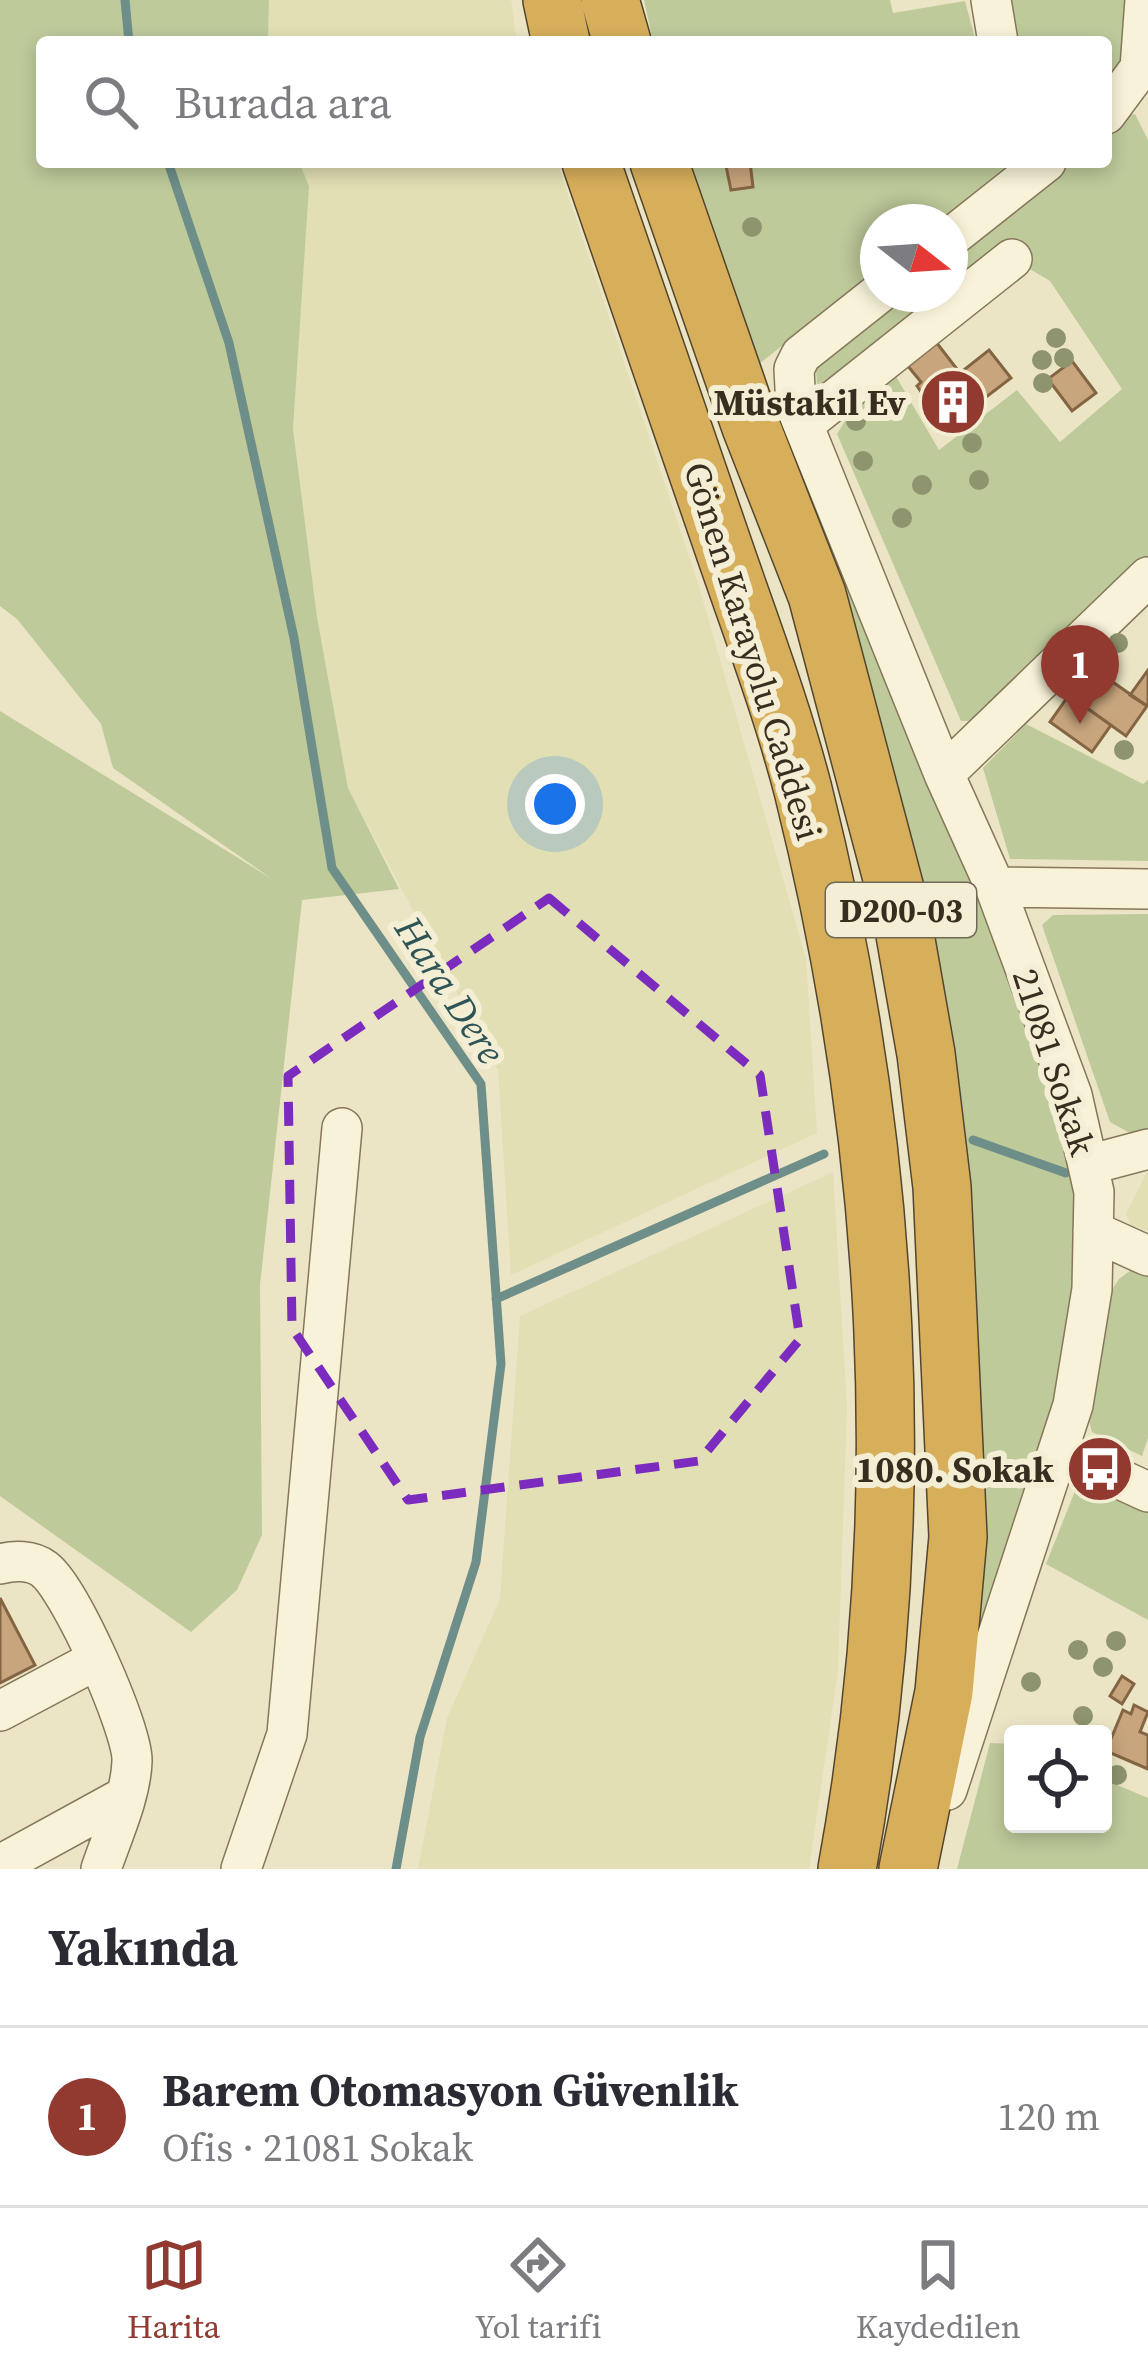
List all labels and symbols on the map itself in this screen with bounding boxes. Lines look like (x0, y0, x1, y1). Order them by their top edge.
north arrow (860, 204, 968, 312)
building icon: Müstakil Ev (918, 367, 988, 437)
place label: Müstakil Ev (713, 378, 906, 427)
street label: Gönen Karayolu Caddesi (672, 456, 834, 846)
pin: 1 (1041, 625, 1119, 724)
your location (525, 774, 585, 834)
road number: D200-03 (826, 883, 976, 937)
water label: Hara Dere (382, 905, 518, 1074)
street label: 21081 Sokak (1001, 962, 1107, 1162)
bus stop icon: 1080. Sokak (1065, 1434, 1135, 1504)
place label: 1080. Sokak (856, 1445, 1054, 1494)

